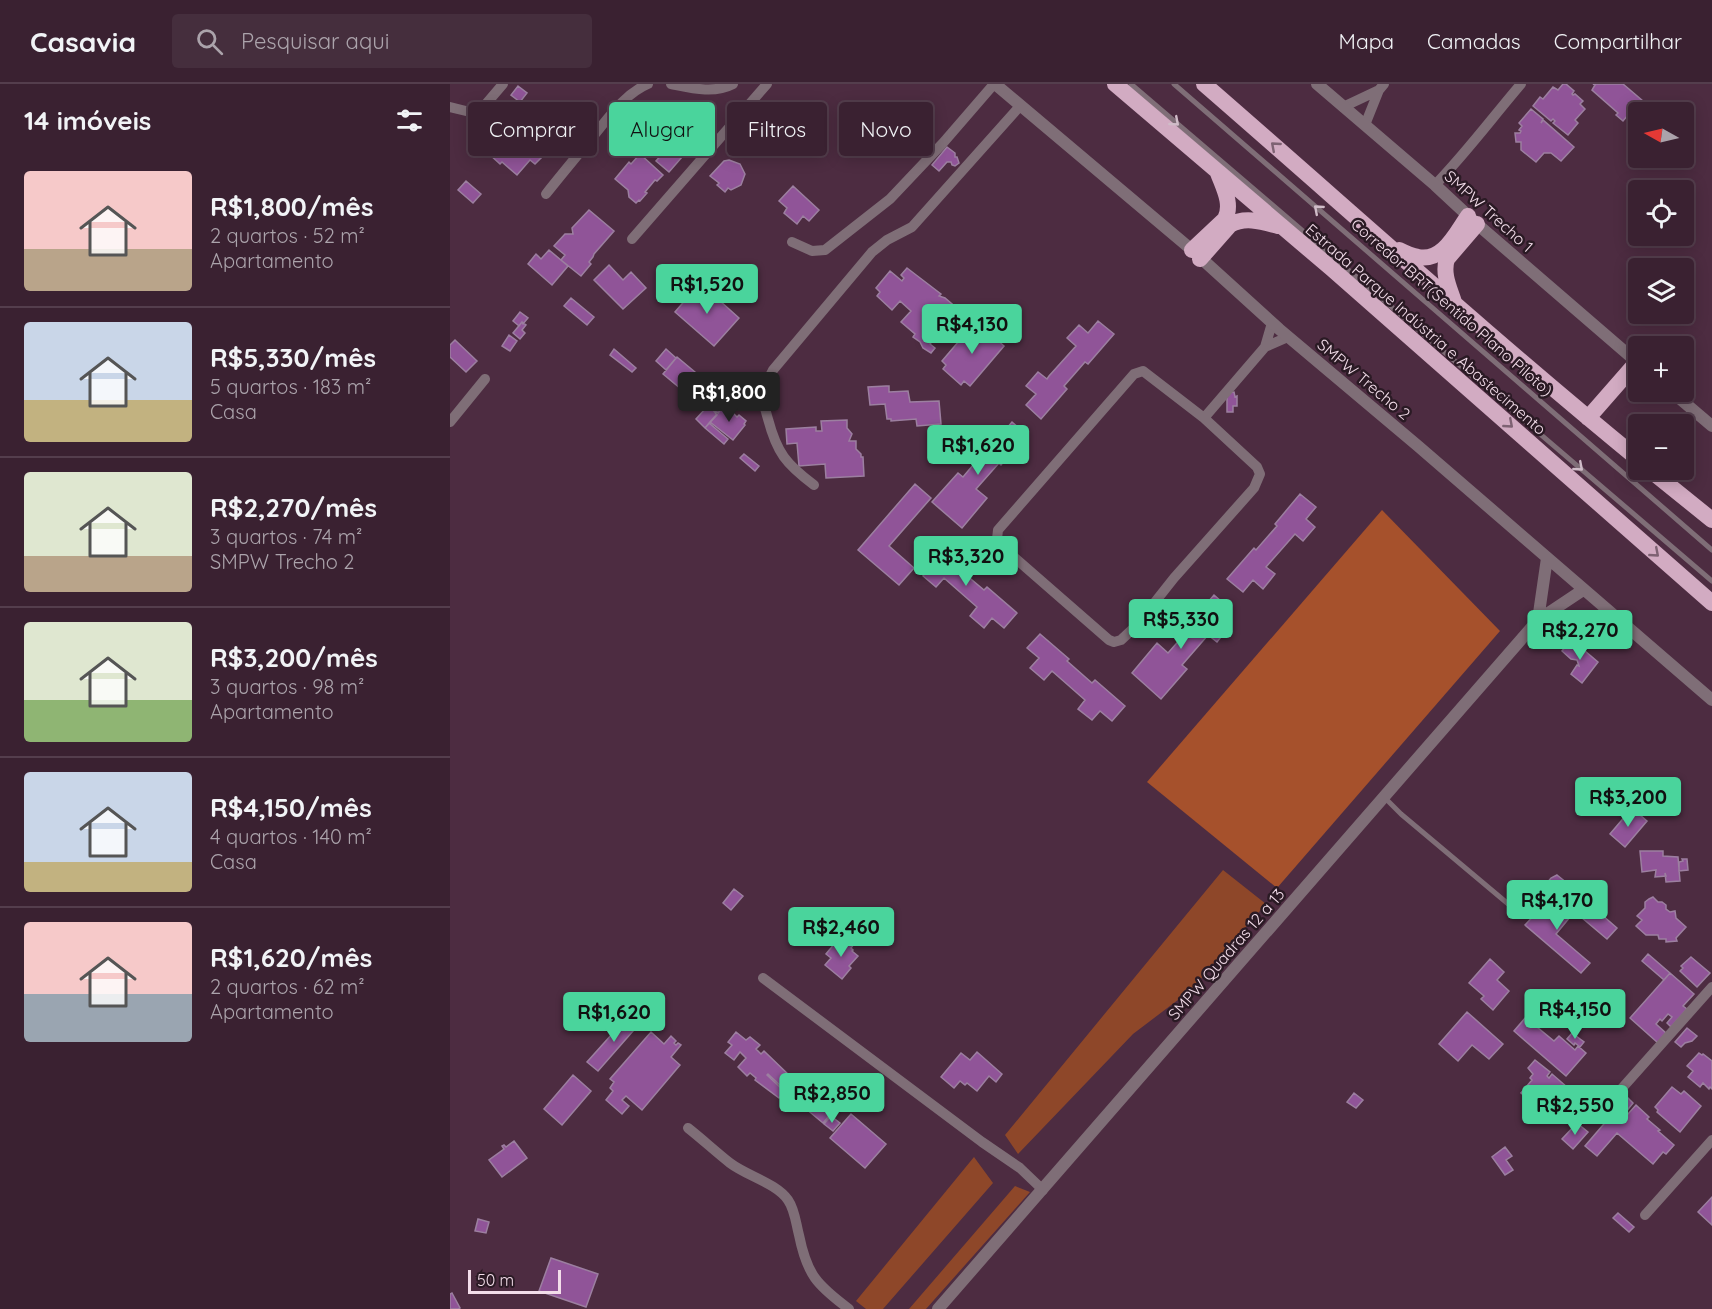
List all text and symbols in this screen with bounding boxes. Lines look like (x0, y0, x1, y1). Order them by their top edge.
search box (172, 14, 592, 68)
text: Casavia (30, 24, 136, 59)
icon: search (193, 25, 226, 58)
text: Pesquisar aqui (241, 27, 389, 55)
text: Mapa (1339, 28, 1394, 54)
text: Camadas (1427, 28, 1521, 54)
text: Compartilhar (1554, 28, 1682, 54)
chip: Comprar (468, 102, 597, 156)
chip: Alugar (609, 102, 715, 156)
chip: Filtros (727, 102, 827, 156)
chip: Novo (839, 102, 933, 156)
north arrow (1628, 102, 1694, 168)
map controls (1628, 102, 1694, 480)
text: 14 imóveis (24, 104, 151, 137)
icon: filters (393, 104, 426, 137)
one-way arrow (1168, 115, 1179, 126)
one-way arrow (1271, 142, 1282, 153)
street label: SMPW Trecho 1 (1440, 166, 1538, 256)
button: locate (1628, 180, 1694, 246)
text: R$1,800/mês (210, 190, 373, 223)
icon: home (72, 195, 144, 267)
one-way arrow (1314, 205, 1325, 216)
street label: Corredor BRT(Sentido Plano Piloto) (1347, 214, 1557, 400)
street label: Estrada Parque Indústria e Abastecimento (1302, 219, 1550, 439)
text: 2 quartos · 52 m² (210, 223, 365, 248)
text: Apartamento (210, 248, 334, 273)
button: layers (1628, 258, 1694, 324)
pin: R$1,520 (652, 264, 762, 315)
text: R$1,520 (670, 271, 744, 296)
pin: R$4,130 (917, 304, 1027, 355)
text: R$4,130 (936, 311, 1008, 336)
street label: SMPW Trecho 2 (1313, 334, 1415, 424)
button: + (1628, 336, 1694, 402)
text: R$5,330/mês (210, 341, 376, 374)
icon: home (72, 346, 144, 418)
pin: R$1,800 (674, 372, 784, 423)
text: 5 quartos · 183 m² (210, 374, 371, 399)
text: R$1,800 (692, 379, 766, 404)
text: Casa (210, 399, 257, 424)
button: − (1628, 414, 1694, 480)
one-way arrow (1502, 417, 1513, 428)
pin: R$1,620 (923, 425, 1033, 476)
text: R$1,620 (941, 432, 1015, 457)
one-way arrow (1572, 460, 1583, 471)
text: R$2,270/mês (210, 491, 377, 524)
icon: home (72, 496, 144, 568)
text: 3 quartos · 74 m² (210, 524, 362, 549)
pin: R$3,320 (911, 536, 1021, 587)
text: R$3,320 (928, 543, 1004, 568)
one-way arrow (1648, 546, 1659, 557)
text: SMPW Trecho 2 (210, 549, 354, 574)
pin: R$5,330 (1126, 599, 1236, 650)
text: R$5,330 (1143, 606, 1219, 631)
pin: R$2,270 (1525, 610, 1635, 661)
text: R$2,270 (1541, 617, 1619, 642)
text: R$3,200/mês (210, 641, 378, 674)
icon: home (72, 646, 144, 718)
text: 3 quartos · 98 m² (210, 674, 364, 699)
text: Apartamento (210, 699, 334, 724)
pin: R$3,200 (1573, 777, 1683, 828)
text: R$3,200 (1589, 784, 1667, 809)
text: R$4,150/mês (210, 791, 372, 824)
icon: home (72, 796, 144, 868)
text: 4 quartos · 140 m² (210, 824, 372, 849)
text: Casa (210, 849, 257, 874)
pin: R$4,170 (1502, 880, 1612, 931)
street label: SMPW Quadras 12 a 13 (1163, 884, 1289, 1024)
text: R$4,170 (1521, 887, 1593, 912)
pin: R$2,460 (786, 907, 896, 958)
text: R$2,460 (802, 914, 880, 939)
text: R$1,620/mês (210, 941, 372, 974)
icon: home (72, 946, 144, 1018)
text: 2 quartos · 62 m² (210, 974, 365, 999)
pin: R$4,150 (1520, 989, 1630, 1040)
pin: R$1,620 (559, 992, 669, 1043)
text: R$4,150 (1538, 996, 1612, 1021)
text: Apartamento (210, 999, 334, 1024)
text: R$1,620 (577, 999, 651, 1024)
pin: R$2,850 (777, 1073, 887, 1124)
text: R$2,850 (793, 1080, 871, 1105)
pin: R$2,550 (1520, 1085, 1630, 1136)
text: R$2,550 (1536, 1092, 1614, 1117)
scale bar (468, 1267, 561, 1294)
text: 50 m (477, 1270, 514, 1290)

